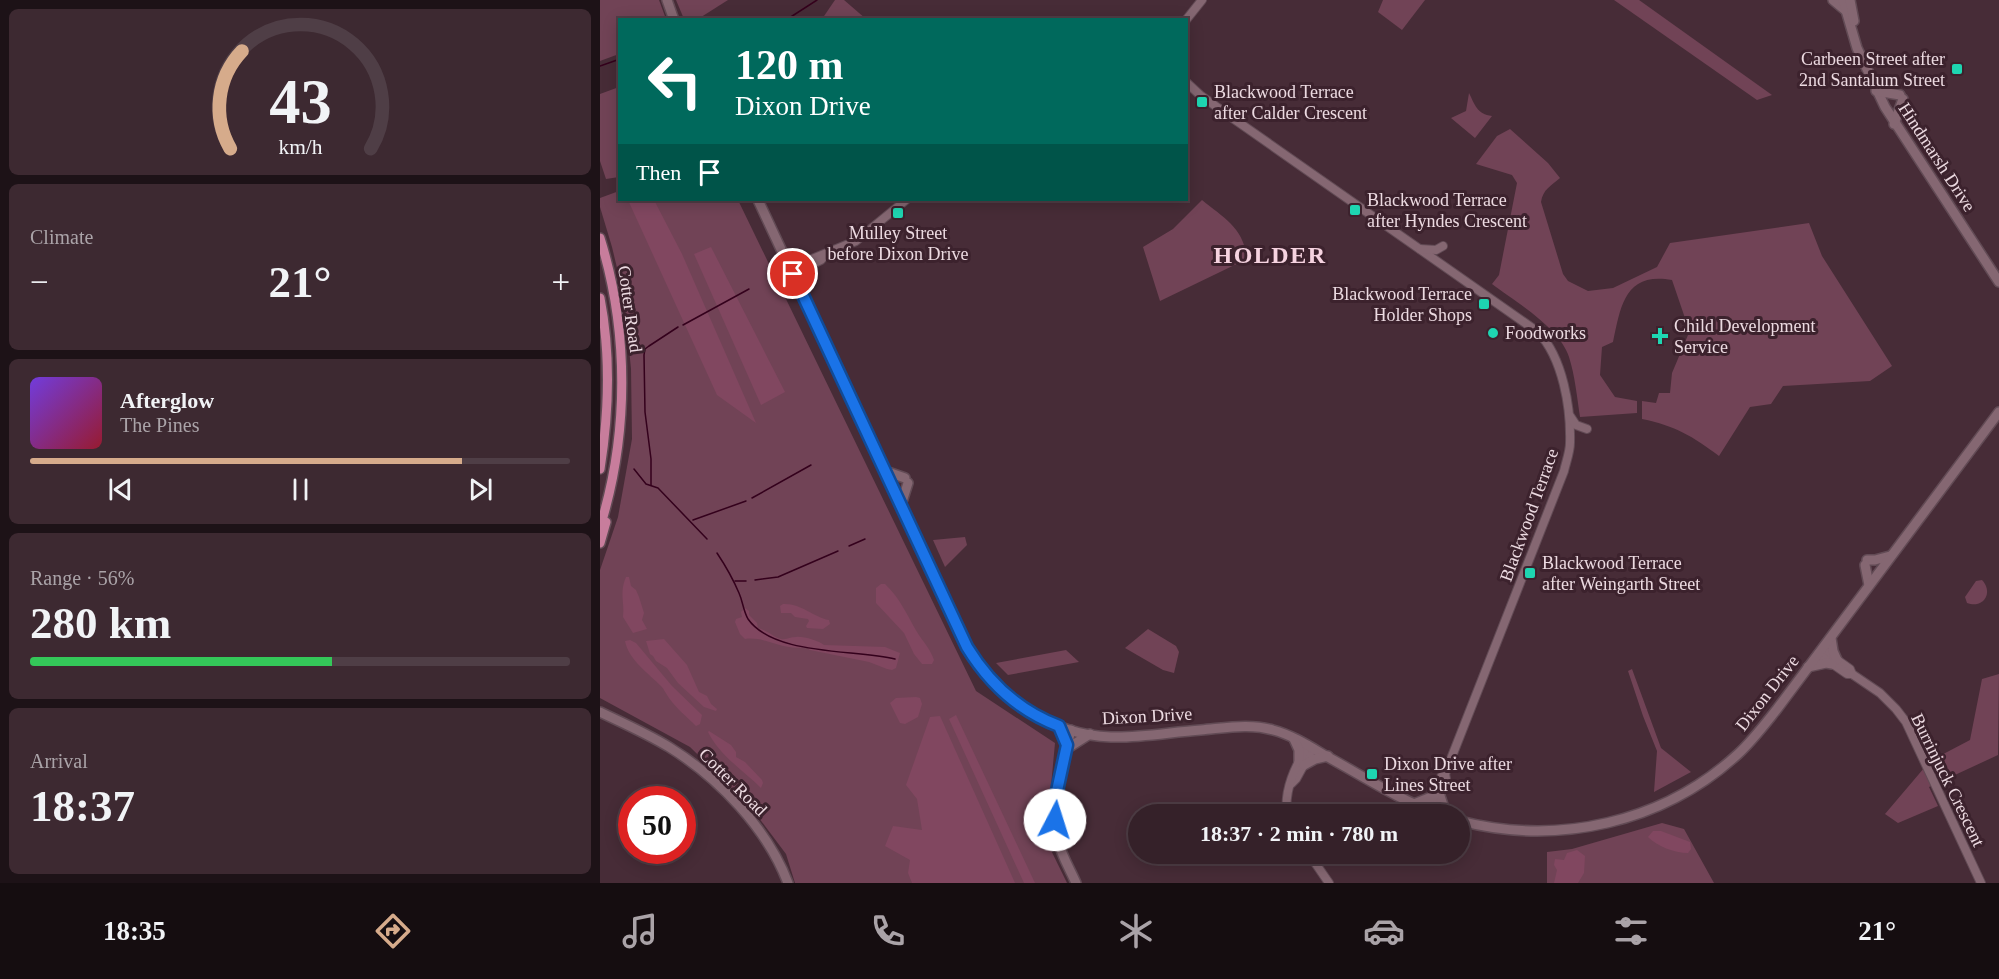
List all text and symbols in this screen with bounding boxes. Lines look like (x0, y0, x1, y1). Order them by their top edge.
icon: left (636, 42, 714, 120)
text: 120 m (735, 42, 844, 88)
place label: Carbeen Street after 2nd Santalum Street (1799, 49, 1945, 90)
marker: Carbeen Street after 2nd Santalum Street (1950, 62, 1964, 76)
text: 43 (269, 67, 331, 136)
place label: Blackwood Terrace after Calder Crescent (1214, 82, 1367, 123)
text: Dixon Drive (735, 91, 871, 121)
marker: Blackwood Terrace after Calder Crescent (1195, 95, 1209, 109)
street label: Hindmarsh Drive (1894, 99, 1980, 215)
text: km/h (278, 135, 322, 159)
icon: arrive (693, 156, 726, 189)
text: Then (636, 160, 681, 185)
place label: Blackwood Terrace after Hyndes Crescent (1367, 190, 1527, 231)
marker: Blackwood Terrace after Hyndes Crescent (1348, 203, 1362, 217)
marker: Mulley Street before Dixon Drive (891, 206, 905, 220)
place label: Mulley Street before Dixon Drive (828, 223, 968, 264)
text: Climate (30, 226, 93, 248)
district label: HOLDER (1213, 242, 1327, 268)
pin (767, 248, 818, 299)
text: 21° (269, 257, 332, 307)
icon: arrive (776, 257, 809, 290)
text: − (30, 264, 49, 300)
text: + (551, 264, 570, 300)
street label: Cotter Road (614, 264, 646, 354)
place label: Blackwood Terrace Holder Shops (1332, 284, 1472, 325)
marker: Blackwood Terrace Holder Shops (1477, 297, 1491, 311)
place label: Child Development Service (1674, 316, 1815, 357)
place label: Foodworks (1505, 323, 1586, 343)
marker: Foodworks (1486, 326, 1500, 340)
marker: Child Development Service (1651, 327, 1669, 345)
text: Afterglow (120, 388, 214, 413)
text: The Pines (120, 414, 199, 436)
street label: Blackwood Terrace (1496, 446, 1562, 584)
icon: previous (104, 473, 137, 506)
icon: pause (284, 473, 317, 506)
icon: next (464, 473, 497, 506)
place label: Blackwood Terrace after Weingarth Street (1542, 553, 1700, 594)
marker: Blackwood Terrace after Weingarth Street (1523, 566, 1537, 580)
text: Range · 56% (30, 567, 134, 589)
text: 280 km (30, 598, 171, 648)
street label: Dixon Drive (1731, 651, 1803, 735)
street label: Dixon Drive (1101, 704, 1193, 728)
street label: Burrinjuck Crescent (1907, 710, 1989, 850)
street label: Cotter Road (695, 744, 771, 820)
text: Arrival (30, 750, 88, 772)
place label: Dixon Drive after Lines Street (1384, 754, 1512, 795)
marker: Dixon Drive after Lines Street (1365, 767, 1379, 781)
text: 18:37 (30, 781, 135, 831)
speed limit sign: 50 (618, 786, 696, 864)
position arrow (1023, 788, 1087, 852)
text: 18:37 · 2 min · 780 m (1200, 821, 1398, 846)
icon: directions (372, 910, 414, 952)
icon: music (619, 910, 661, 952)
icon: phone (867, 910, 909, 952)
icon: climate (1115, 910, 1157, 952)
icon: car (1363, 910, 1405, 952)
icon: filters (1610, 910, 1652, 952)
text: 18:35 (103, 916, 166, 946)
text: 21° (1858, 916, 1896, 946)

